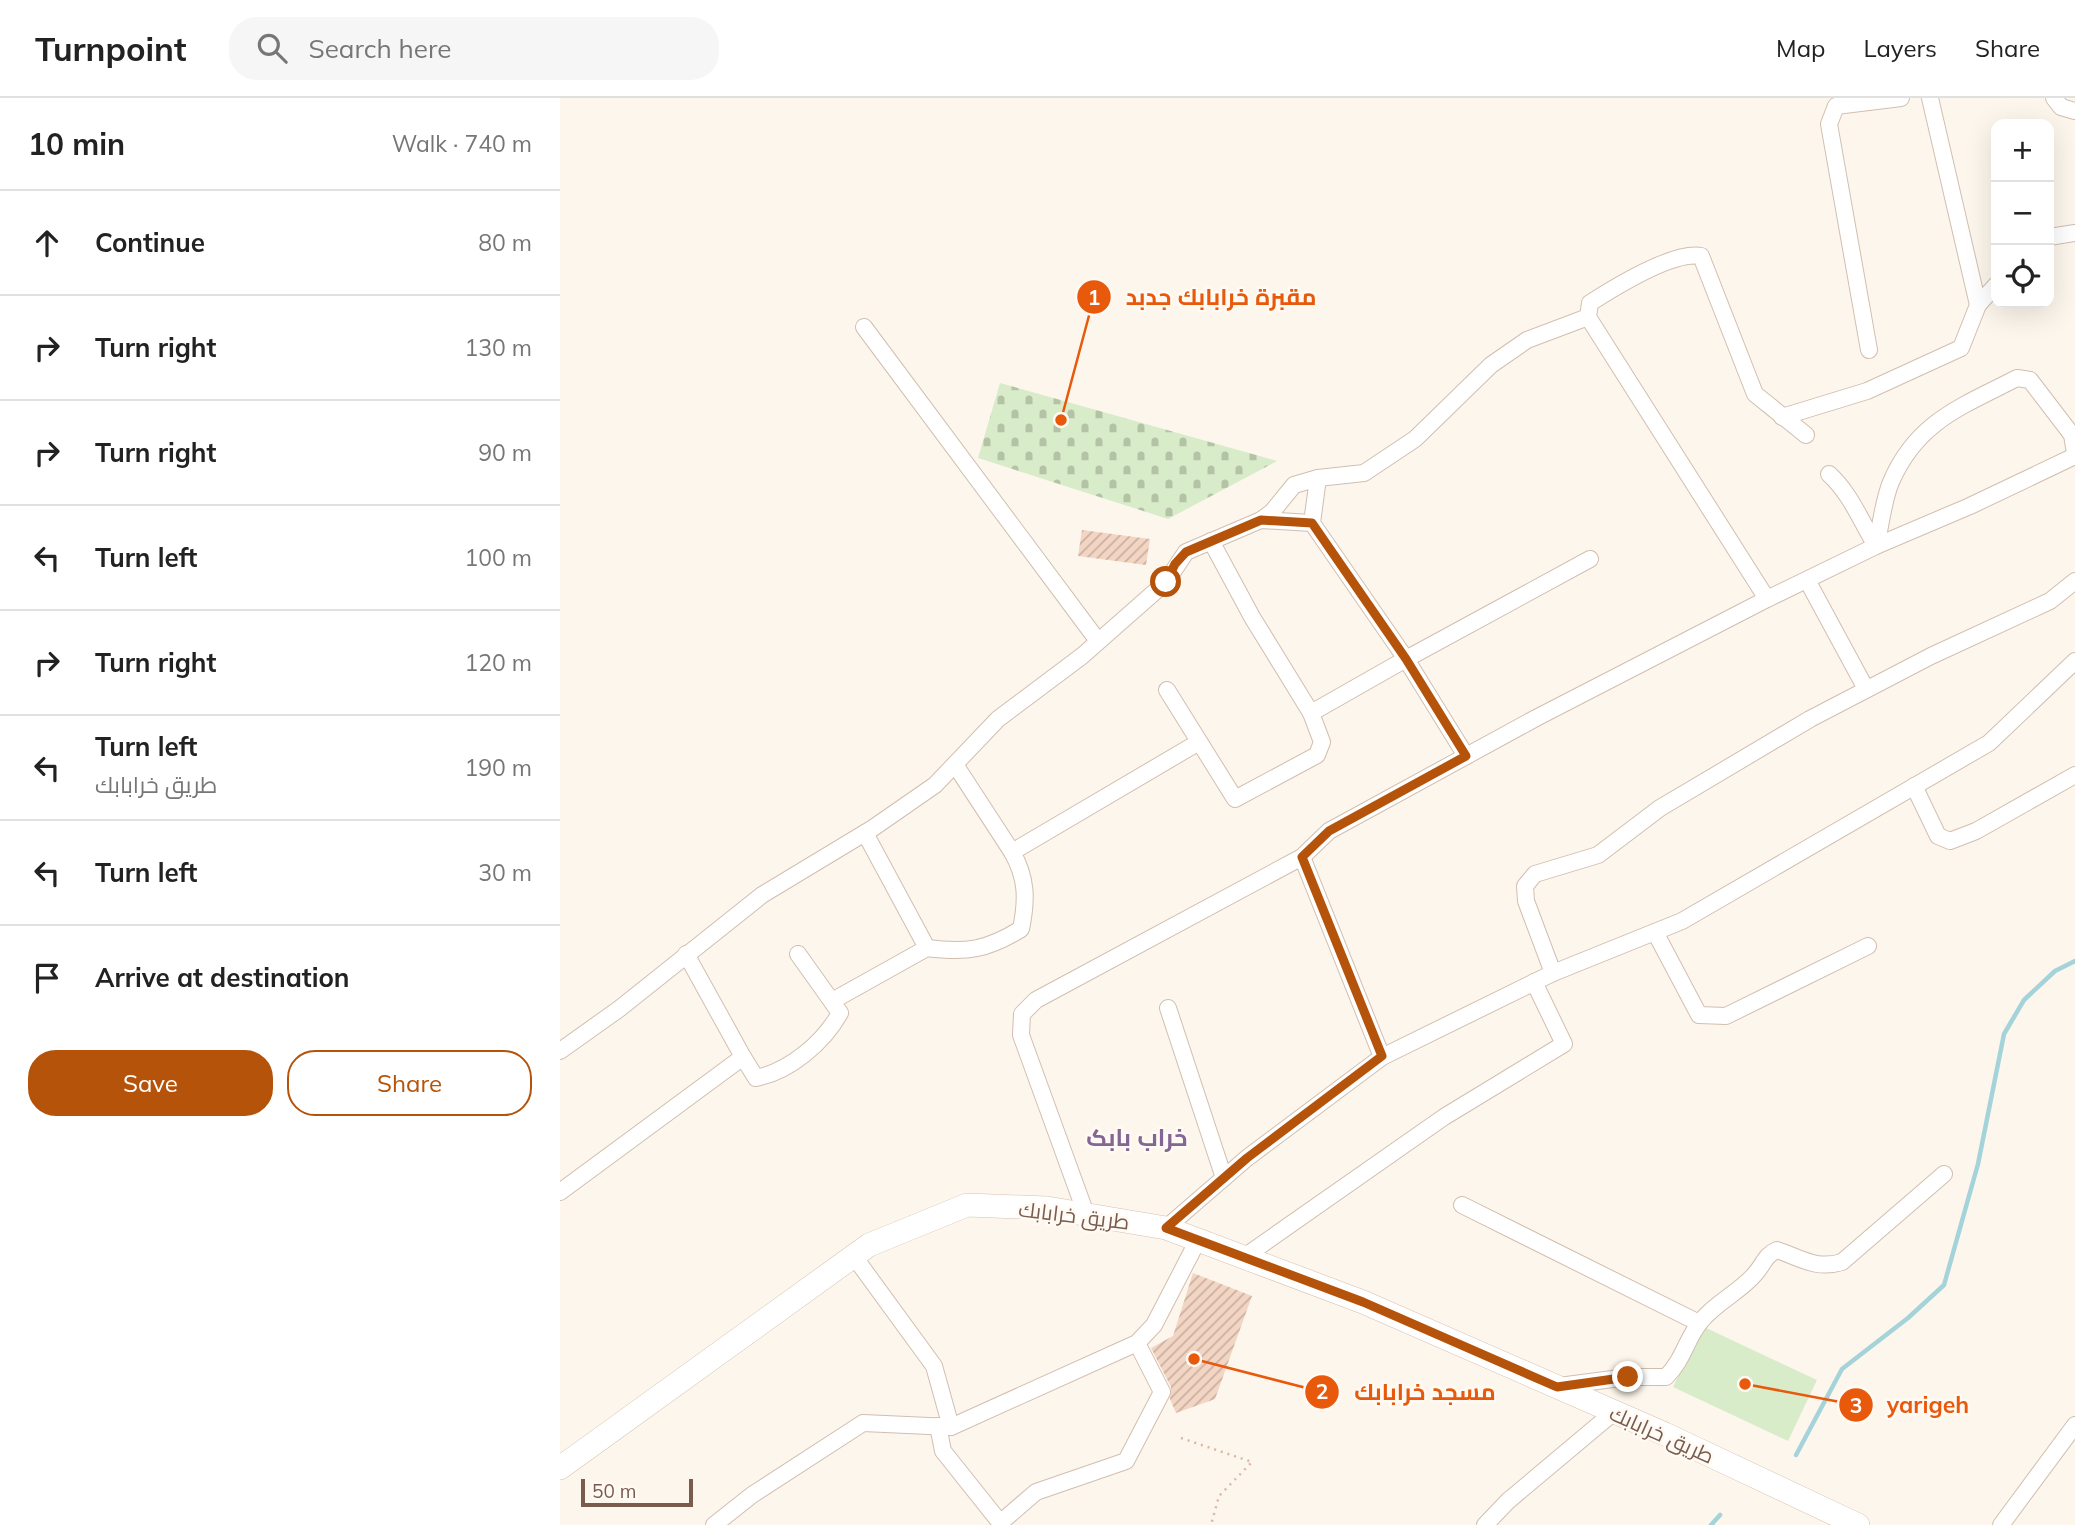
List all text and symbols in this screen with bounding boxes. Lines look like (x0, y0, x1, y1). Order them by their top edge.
search box (229, 17, 719, 80)
text: Turnpoint (35, 28, 187, 69)
icon: search (253, 29, 291, 67)
text: Search here (309, 32, 451, 65)
text: Map (1776, 33, 1825, 63)
text: Layers (1863, 33, 1937, 63)
text: Share (1975, 33, 2040, 63)
map controls (1991, 119, 2054, 308)
button: + (1991, 119, 2054, 182)
text: 10 min (28, 125, 125, 163)
text: Walk · 740 m (392, 129, 532, 158)
button: − (1991, 182, 2054, 245)
icon: ahead (28, 224, 66, 262)
text: Continue (95, 226, 205, 259)
text: 80 m (478, 228, 532, 257)
button: locate (1991, 245, 2054, 308)
callout: مقبرة خرابابك جدبد (1077, 275, 1331, 319)
text: مقبرة خرابابك جدبد (1126, 282, 1316, 311)
text: 1 (1088, 284, 1100, 310)
icon: right (28, 329, 66, 367)
text: Turn right (95, 331, 216, 364)
text: 130 m (464, 333, 532, 362)
icon: right (28, 434, 66, 472)
text: Turn right (95, 436, 216, 469)
text: 90 m (478, 438, 532, 467)
icon: left (28, 539, 66, 577)
text: Turn left (95, 541, 197, 574)
text: 100 m (464, 543, 532, 572)
route start (1150, 566, 1181, 597)
icon: right (28, 644, 66, 682)
text: Turn right (95, 646, 216, 679)
text: 120 m (464, 648, 532, 677)
text: Turn left (95, 730, 197, 763)
icon: left (28, 749, 66, 787)
text: 190 m (464, 753, 532, 782)
text: طريق خرابابك (95, 770, 217, 799)
icon: left (28, 854, 66, 892)
text: Turn left (95, 856, 197, 889)
text: 30 m (478, 858, 532, 887)
icon: arrive (28, 959, 66, 997)
text: Arrive at destination (95, 961, 350, 994)
button: Save (28, 1050, 273, 1116)
button: Share (287, 1050, 532, 1116)
district label: خراب بابک (1086, 1122, 1188, 1152)
street label: طريق خرابابك (1017, 1195, 1131, 1236)
route end (1612, 1361, 1643, 1392)
callout: مسجد خرابابك (1305, 1370, 1509, 1414)
text: مسجد خرابابك (1354, 1377, 1496, 1406)
text: 2 (1316, 1378, 1328, 1404)
callout: yarigeh (1838, 1383, 1983, 1427)
text: yarigeh (1886, 1390, 1969, 1419)
text: 3 (1850, 1392, 1862, 1418)
street label: طريق خرابابك (1605, 1399, 1718, 1469)
scale bar (581, 1476, 693, 1508)
text: 50 m (592, 1479, 636, 1503)

